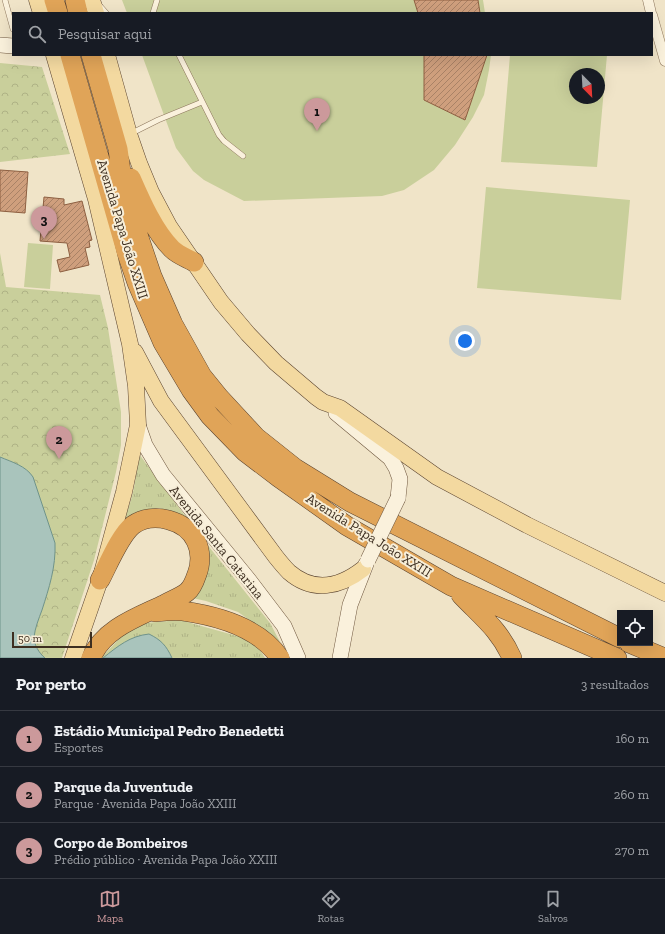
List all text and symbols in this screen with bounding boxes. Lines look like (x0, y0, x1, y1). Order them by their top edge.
search box (12, 12, 653, 56)
icon: search (26, 23, 48, 45)
text: Pesquisar aqui (58, 25, 152, 43)
north arrow (569, 68, 605, 104)
pin: 1 (304, 98, 330, 131)
street label: Avenida Papa João XXIII (93, 157, 152, 301)
pin: 3 (31, 206, 57, 239)
your location (455, 331, 475, 351)
pin: 2 (46, 426, 72, 459)
street label: Avenida Santa Catarina (166, 482, 268, 603)
street label: Avenida Papa João XXIII (303, 490, 435, 581)
map controls (617, 610, 653, 646)
button: locate (617, 610, 653, 646)
scale bar (12, 630, 92, 649)
text: 50 m (18, 632, 42, 645)
text: Por perto (16, 674, 86, 694)
text: 3 resultados (581, 677, 649, 692)
text: Estádio Municipal Pedro Benedetti (54, 722, 284, 740)
text: 1 (26, 731, 32, 746)
text: 160 m (615, 731, 649, 746)
text: Esportes (54, 740, 103, 755)
text: Parque da Juventude (54, 778, 193, 796)
text: 2 (26, 787, 32, 802)
text: 260 m (614, 787, 649, 802)
text: Parque · Avenida Papa João XXIII (54, 796, 236, 811)
text: Corpo de Bombeiros (54, 834, 188, 852)
text: 3 (26, 843, 32, 858)
text: 270 m (615, 843, 649, 858)
text: Prédio público · Avenida Papa João XXIII (54, 852, 278, 867)
tab: Mapa (97, 888, 123, 925)
tab: Rotas (317, 888, 344, 925)
tab: Salvos (538, 888, 568, 925)

